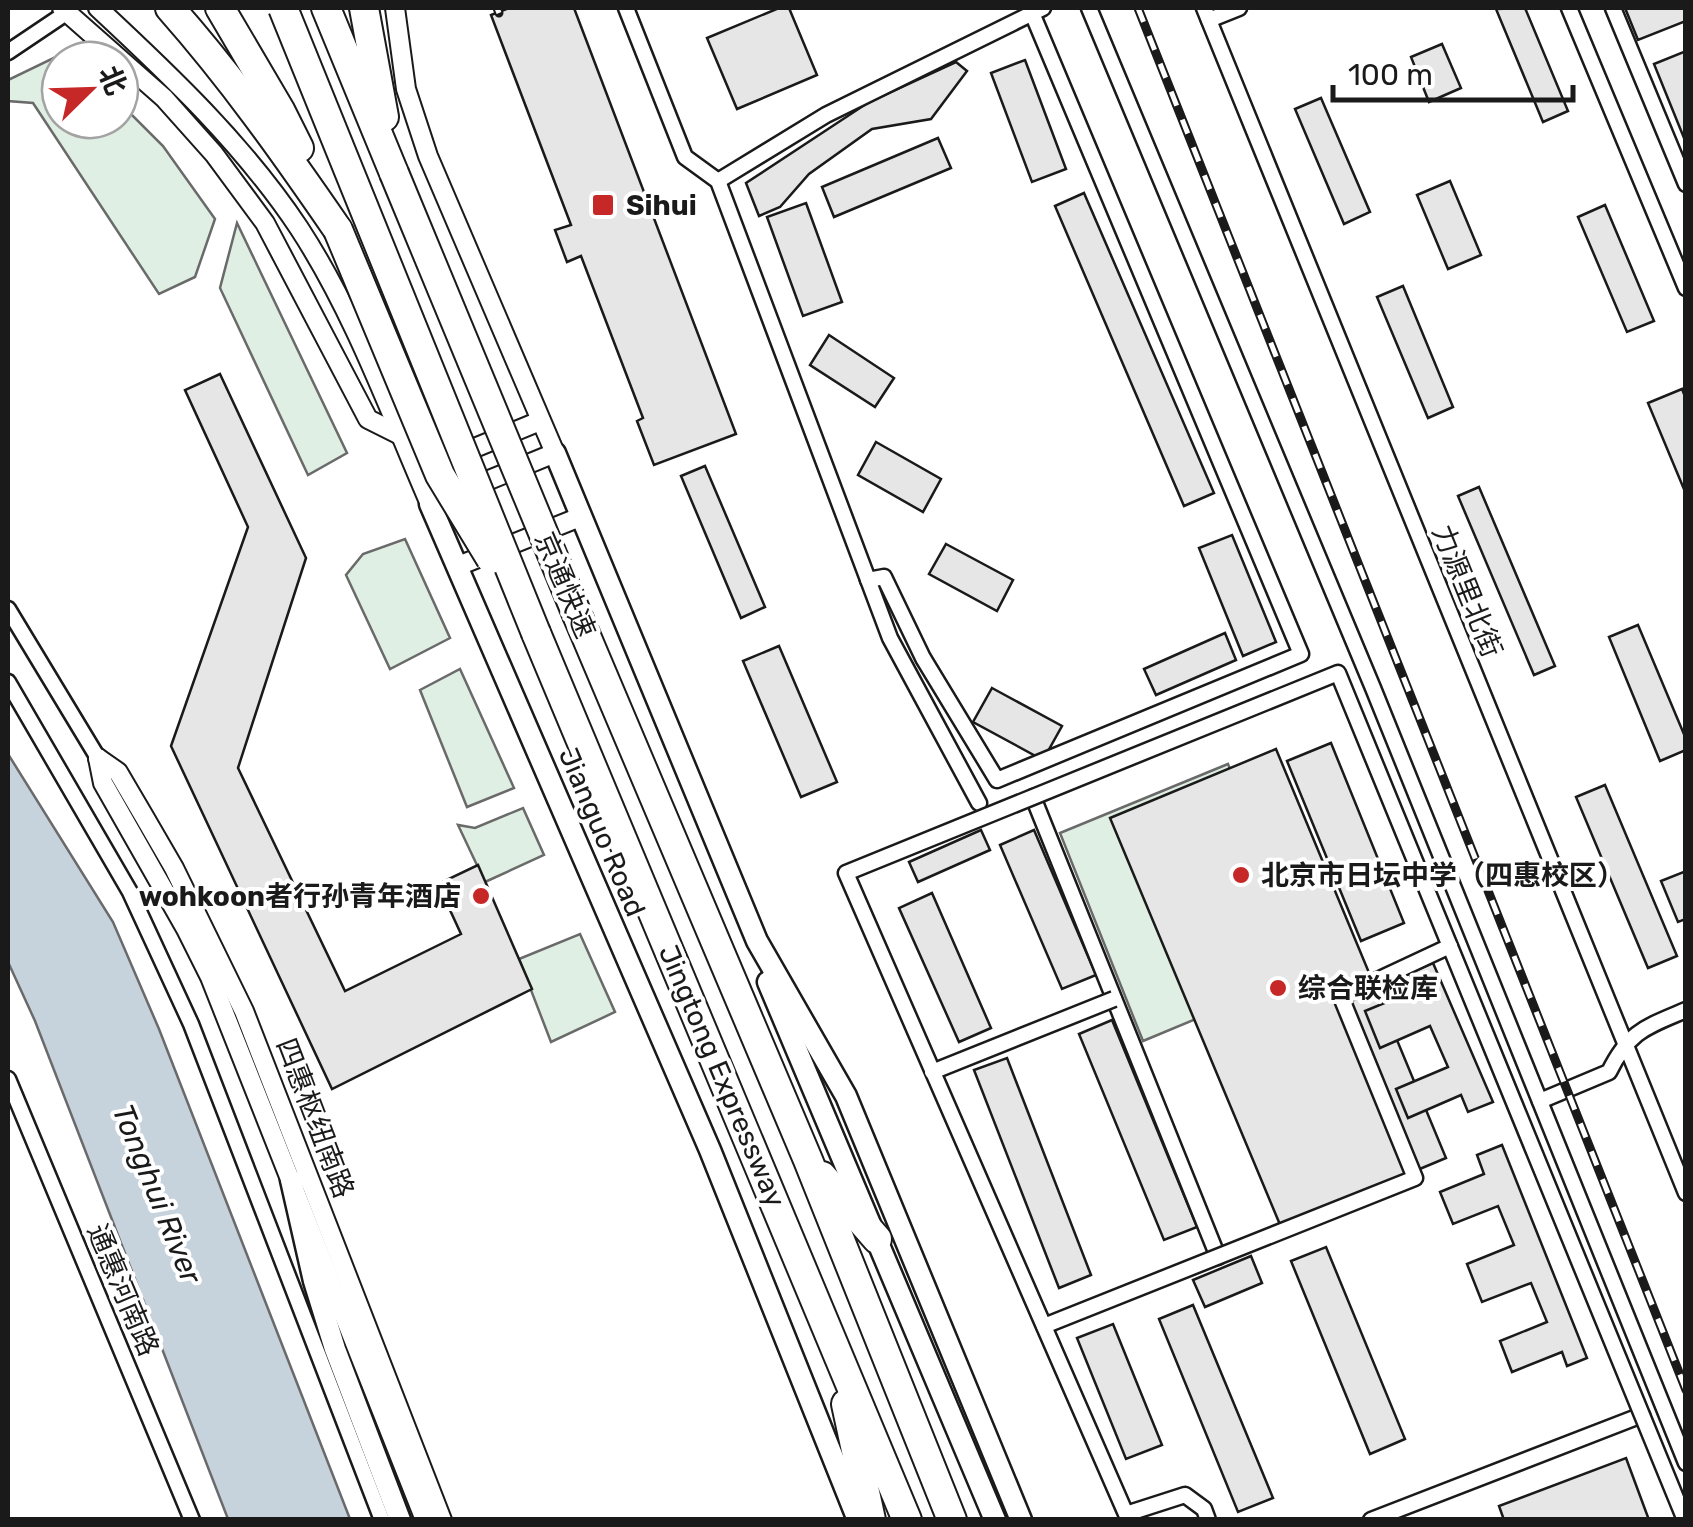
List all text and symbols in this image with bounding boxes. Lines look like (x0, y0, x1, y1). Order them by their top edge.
north arrow (40, 40, 140, 140)
scale bar (1333, 40, 1573, 102)
text: 100 m (1348, 57, 1433, 93)
text: 北 (92, 61, 133, 100)
place label: Sihui (626, 189, 697, 222)
marker: Sihui (590, 192, 616, 218)
street label: 力源里北街 (1425, 520, 1509, 662)
street label: 京通快速 (528, 527, 602, 643)
street label: Jianguo Road (552, 743, 652, 921)
place label: 北京市日坛中学（四惠校区） (1261, 859, 1625, 892)
marker: 北京市日坛中学（四惠校区） (1230, 864, 1252, 886)
place label: wohkoon者行孙青年酒店 (139, 880, 461, 913)
marker: wohkoon者行孙青年酒店 (470, 885, 492, 907)
street label: Jingtong Expressway (652, 940, 792, 1212)
place label: 综合联检库 (1298, 972, 1438, 1005)
marker: 综合联检库 (1267, 977, 1289, 999)
street label: 四惠枢纽南路 (269, 1034, 361, 1202)
water label: Tonghui River (105, 1099, 210, 1290)
street label: 通惠河南路 (80, 1219, 166, 1361)

